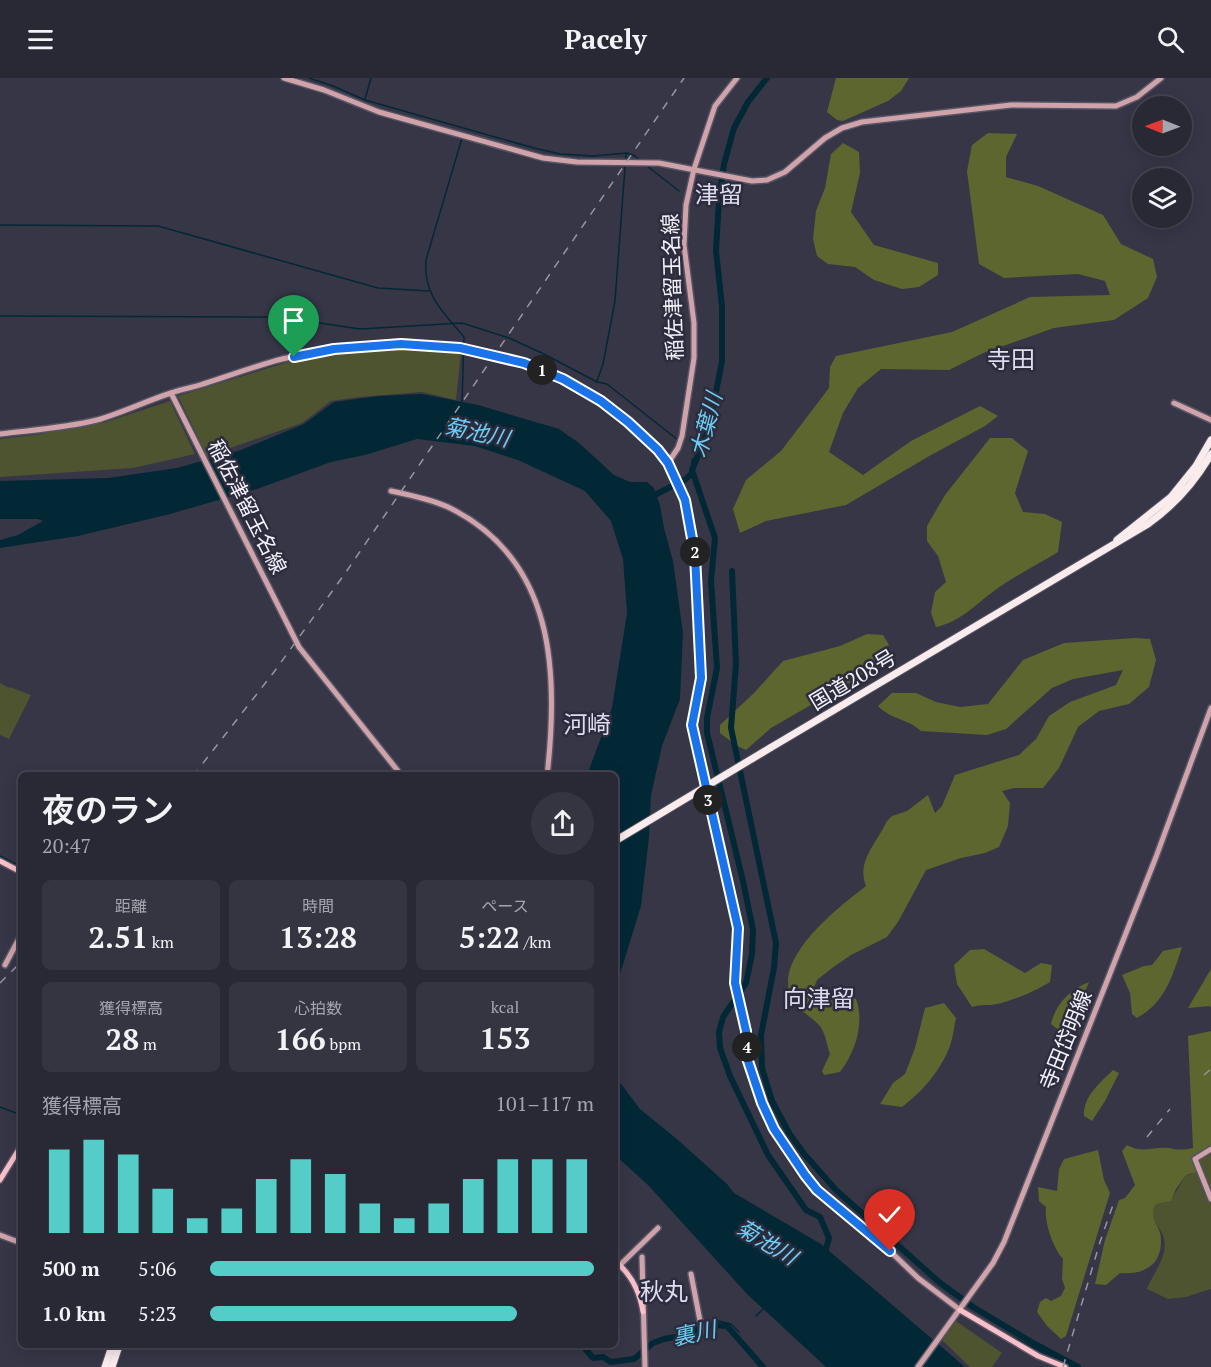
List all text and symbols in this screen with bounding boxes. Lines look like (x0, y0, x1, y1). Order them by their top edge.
text: Pacely (564, 21, 647, 57)
icon: menu (24, 23, 57, 56)
icon: search (1154, 23, 1187, 56)
north arrow (1132, 96, 1192, 156)
map controls (1132, 96, 1192, 228)
button: layers (1132, 168, 1192, 228)
district label: 津留 (695, 178, 743, 210)
street label: 稲佐津留玉名線 (655, 213, 689, 361)
pin (268, 295, 319, 357)
icon: arrive (277, 304, 310, 337)
district label: 寺田 (987, 343, 1035, 375)
pin: 1 (527, 355, 557, 385)
text: 1 (537, 359, 547, 381)
water label: 木葉川 (683, 387, 729, 461)
water label: 菊池川 (442, 410, 514, 453)
street label: 稲佐津留玉名線 (202, 435, 294, 578)
pin: 2 (680, 537, 710, 567)
text: 2 (690, 541, 700, 563)
street label: 国道208号 (804, 642, 901, 716)
district label: 河崎 (563, 708, 611, 740)
pin: 3 (693, 785, 723, 815)
text: 夜のラン (42, 788, 174, 831)
text: 3 (703, 789, 713, 811)
button: share (531, 792, 594, 855)
text: 20:47 (42, 832, 91, 859)
text: 距離 (115, 895, 147, 917)
text: 時間 (302, 895, 334, 917)
text: ペース (481, 895, 529, 917)
text: 2.51 (88, 917, 148, 957)
text: 13:28 (279, 917, 357, 957)
text: 5:22 (459, 917, 520, 957)
text: km (148, 931, 174, 953)
text: /km (520, 931, 551, 953)
district label: 向津留 (783, 982, 855, 1014)
street label: 寺田岱明線 (1032, 986, 1098, 1094)
text: kcal (491, 996, 519, 1018)
text: 獲得標高 (99, 997, 163, 1019)
text: 心拍数 (294, 997, 342, 1019)
text: 153 (480, 1018, 530, 1058)
text: 28 (105, 1019, 139, 1059)
text: 166 (275, 1019, 326, 1059)
pin: 4 (732, 1032, 762, 1062)
text: m (139, 1033, 157, 1055)
text: bpm (326, 1033, 361, 1055)
text: 4 (742, 1036, 752, 1058)
text: 101–117 m (495, 1090, 594, 1117)
text: 獲得標高 (42, 1092, 122, 1119)
pin (864, 1189, 915, 1251)
icon: check (873, 1198, 906, 1231)
water label: 菊池川 (731, 1212, 805, 1272)
text: 500 m (42, 1255, 100, 1282)
text: 5:06 (138, 1255, 177, 1282)
district label: 秋丸 (640, 1275, 688, 1307)
text: 1.0 km (42, 1300, 106, 1327)
text: 5:23 (138, 1300, 177, 1327)
water label: 裏川 (669, 1313, 720, 1351)

